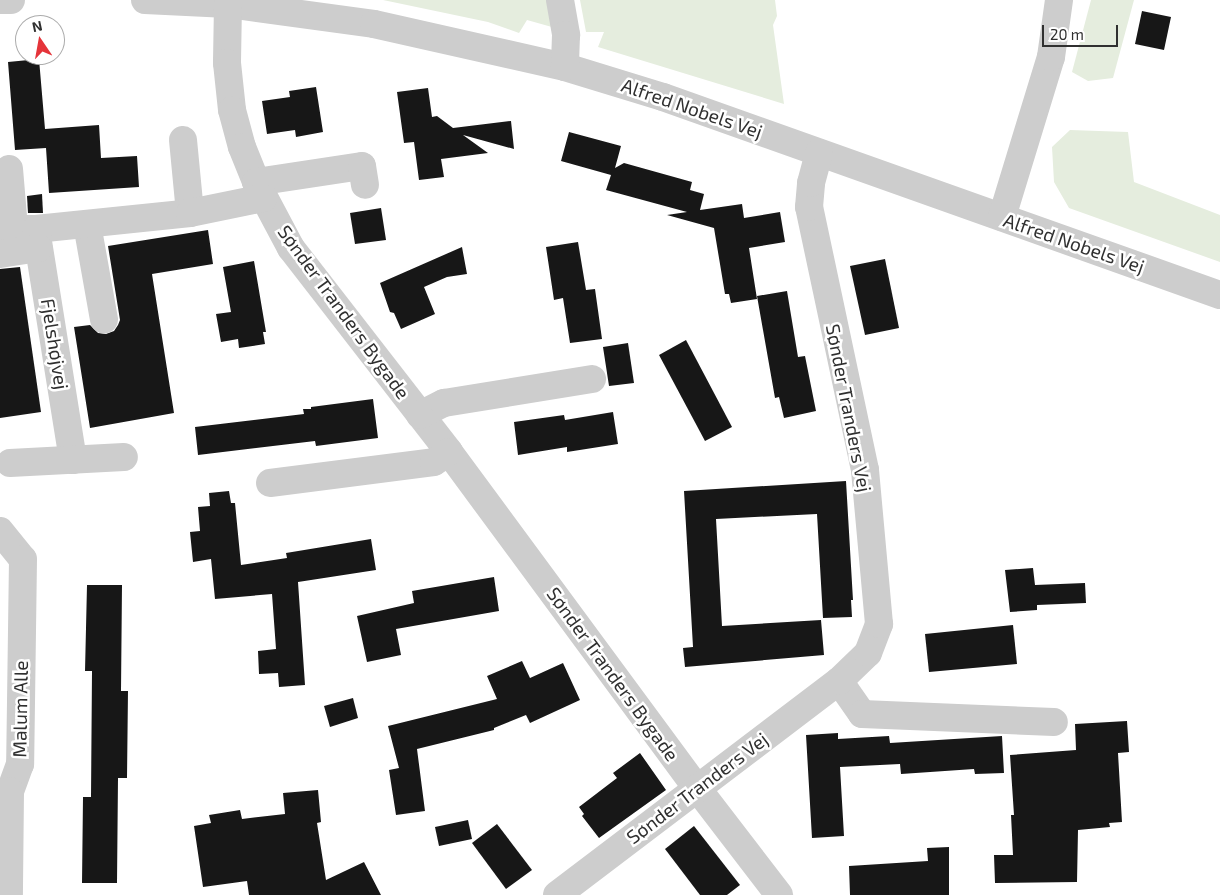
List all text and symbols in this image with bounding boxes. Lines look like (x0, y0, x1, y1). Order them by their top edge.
north arrow (15, 15, 65, 65)
scale bar (1045, 15, 1121, 47)
text: N (30, 16, 44, 35)
text: 20 m (1050, 25, 1084, 43)
street label: Alfred Nobels Vej (618, 73, 766, 143)
street label: Alfred Nobels Vej (1000, 208, 1148, 278)
street label: Sønder Tranders Bygade (273, 220, 415, 404)
street label: Fjelshøjvej (37, 297, 73, 391)
street label: Sønder Tranders Vej (821, 321, 877, 495)
street label: Sønder Tranders Bygade (542, 582, 684, 766)
street label: Malum Alle (8, 660, 32, 758)
street label: Sønder Tranders Vej (621, 727, 773, 849)

